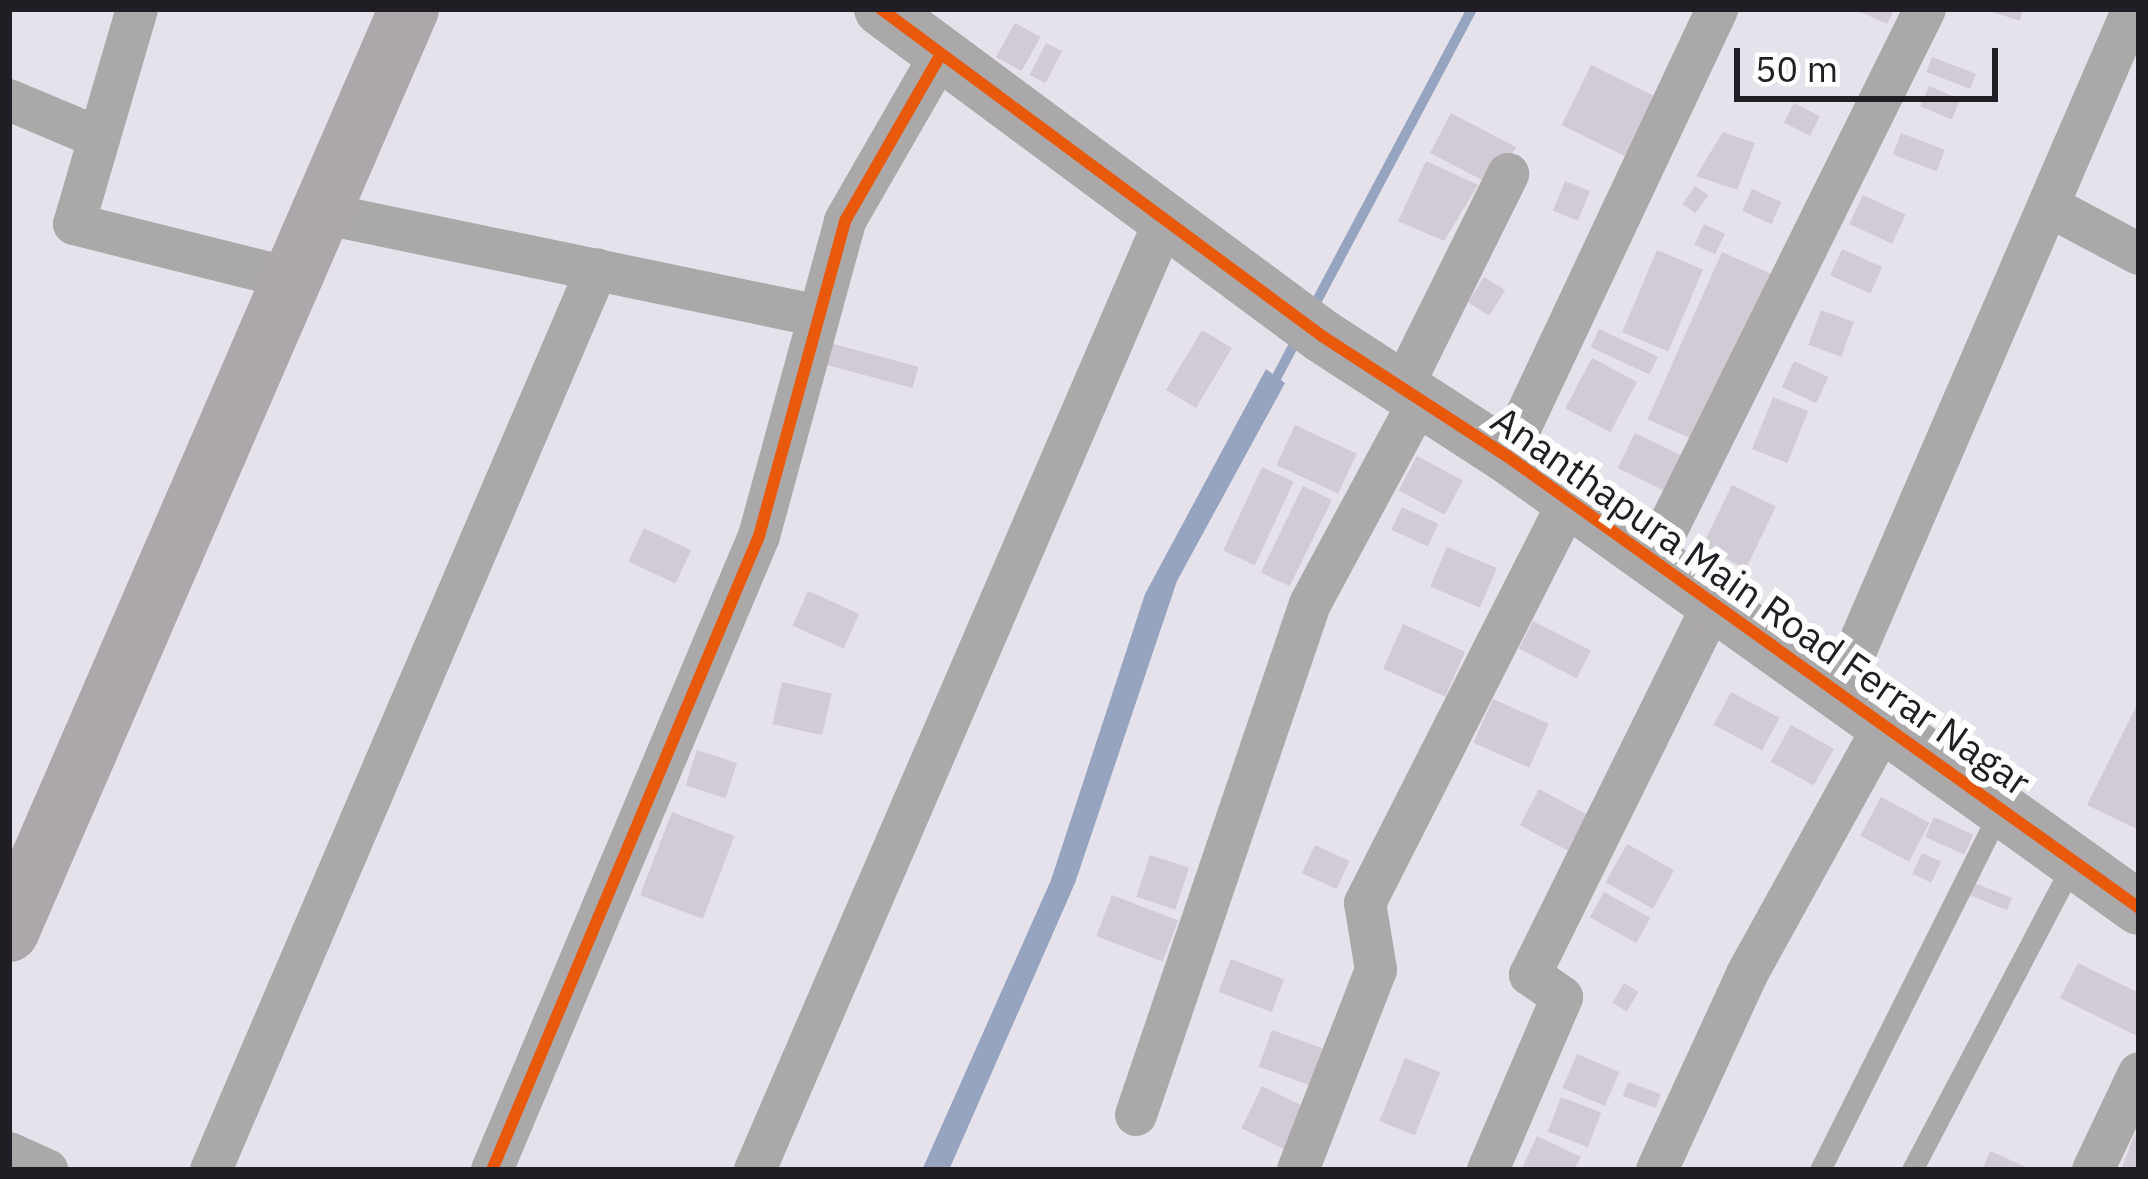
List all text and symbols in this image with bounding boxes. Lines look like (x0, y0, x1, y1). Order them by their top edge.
scale bar (1740, 24, 2004, 98)
text: 50 m (1755, 45, 1838, 92)
street label: Ananthapura Main Road Ferrar Nagar (1482, 396, 2040, 806)

